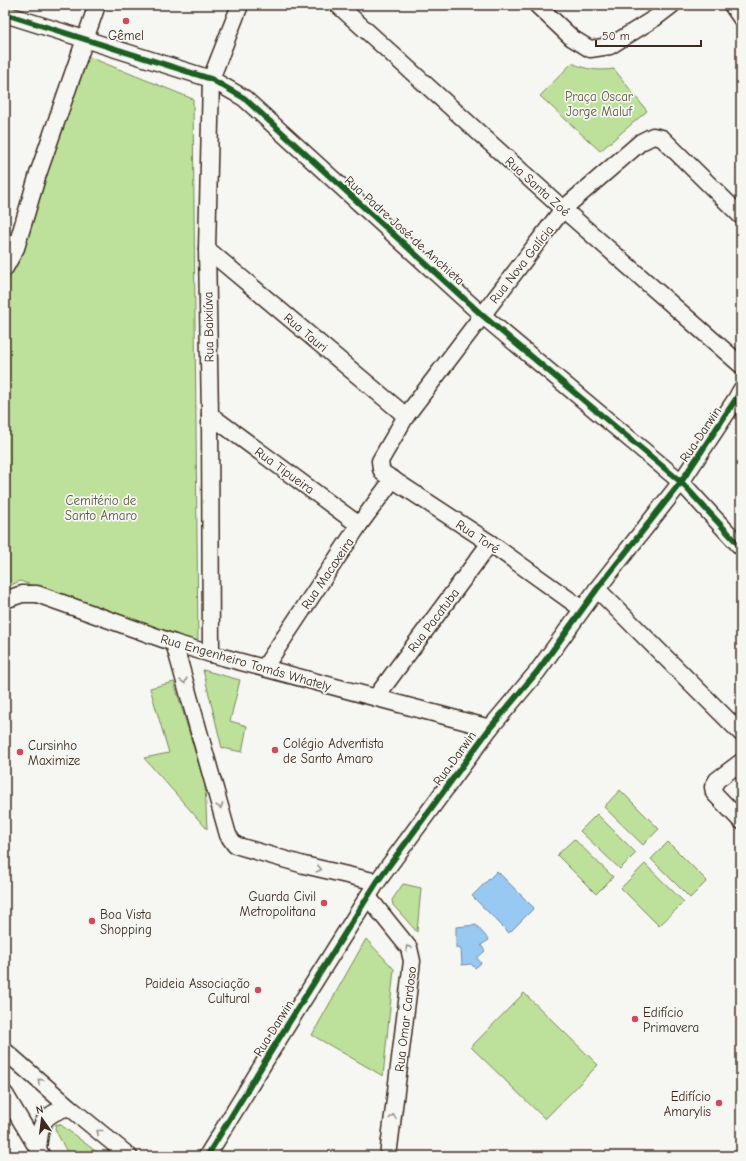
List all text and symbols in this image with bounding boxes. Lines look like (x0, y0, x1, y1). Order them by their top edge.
marker: Gêmel (121, 16, 131, 26)
scale bar (596, 22, 701, 48)
place label: Gêmel (108, 28, 144, 43)
text: 50 m (602, 29, 630, 43)
park label: Praça Oscar Jorge Maluf (565, 89, 634, 119)
street label: Rua Santa Zoé (502, 153, 573, 220)
street label: Rua Padre José de Anchieta (342, 173, 468, 288)
street label: Rua Nova Galícia (486, 222, 556, 306)
street label: Rua Baixiúva (200, 291, 217, 363)
street label: Rua Tauri (281, 310, 331, 355)
street label: Rua Darwin (676, 404, 724, 465)
street label: Rua Tipueira (252, 444, 317, 497)
park label: Cemitério de Santo Amaro (65, 493, 137, 523)
street label: Rua Toré (453, 516, 503, 557)
street label: Rua Macaxeira (298, 535, 357, 612)
street label: Rua Pacatuba (405, 585, 462, 655)
street label: Rua Engenheiro Tomás Whately (159, 631, 333, 694)
one-way arrow (180, 677, 188, 684)
street label: Rua Darwin (430, 728, 479, 788)
place label: Colégio Adventista de Santo Amaro (283, 736, 384, 766)
place label: Cursinho Maximize (28, 738, 81, 768)
marker: Colégio Adventista de Santo Amaro (270, 745, 280, 755)
marker: Cursinho Maximize (15, 747, 25, 757)
one-way arrow (215, 802, 224, 809)
one-way arrow (316, 864, 322, 872)
place label: Guarda Civil Metropolitana (240, 889, 316, 919)
marker: Guarda Civil Metropolitana (319, 898, 329, 908)
place label: Boa Vista Shopping (100, 907, 152, 937)
marker: Boa Vista Shopping (87, 916, 97, 926)
one-way arrow (405, 945, 413, 952)
street label: Rua Omar Cardoso (392, 965, 419, 1073)
place label: Paideia Associação Cultural (145, 976, 250, 1006)
marker: Paideia Associação Cultural (253, 985, 263, 995)
street label: Rua Darwin (250, 997, 297, 1059)
place label: Edifício Primavera (643, 1005, 699, 1035)
marker: Edifício Primavera (630, 1014, 640, 1024)
one-way arrow (37, 1079, 44, 1086)
place label: Edifício Amarylis (664, 1089, 711, 1119)
marker: Edifício Amarylis (714, 1098, 724, 1108)
north arrow (22, 1099, 62, 1139)
text: N (35, 1103, 45, 1117)
one-way arrow (388, 1114, 397, 1120)
one-way arrow (96, 1129, 103, 1136)

